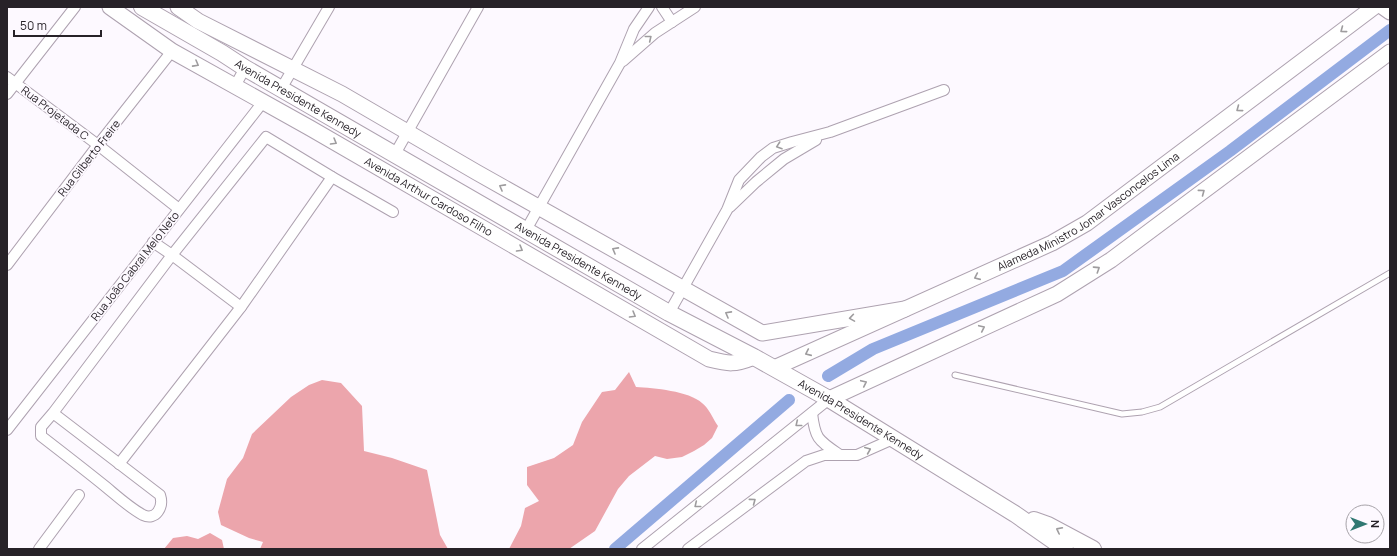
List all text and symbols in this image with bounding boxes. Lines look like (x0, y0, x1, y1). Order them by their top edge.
scale bar (14, 12, 101, 38)
text: 50 m (20, 17, 47, 34)
one-way arrow (1340, 26, 1347, 33)
one-way arrow (645, 35, 652, 42)
street label: Avenida Presidente Kennedy (232, 55, 364, 141)
one-way arrow (192, 60, 199, 67)
street label: Rua Projetada C (18, 82, 92, 143)
one-way arrow (1236, 104, 1243, 111)
street label: Rua Gilberto Freire (54, 116, 124, 199)
one-way arrow (330, 137, 337, 144)
one-way arrow (776, 141, 783, 150)
street label: Alameda Ministro Jomar Vasconcelos Lima (994, 148, 1182, 274)
street label: Avenida Arthur Cardoso Filho (362, 153, 496, 239)
one-way arrow (499, 184, 506, 191)
one-way arrow (1198, 189, 1205, 197)
street label: Rua João Cabral Melo Neto (87, 208, 182, 323)
street label: Avenida Presidente Kennedy (513, 218, 645, 303)
one-way arrow (516, 245, 523, 252)
one-way arrow (612, 248, 619, 255)
one-way arrow (1093, 266, 1100, 274)
one-way arrow (974, 272, 981, 280)
one-way arrow (629, 310, 636, 317)
one-way arrow (725, 312, 733, 319)
one-way arrow (849, 313, 855, 322)
one-way arrow (978, 325, 985, 333)
one-way arrow (804, 348, 812, 356)
street label: Avenida Presidente Kennedy (796, 375, 927, 463)
one-way arrow (860, 380, 867, 388)
one-way arrow (796, 419, 803, 426)
one-way arrow (863, 447, 871, 455)
one-way arrow (749, 498, 756, 505)
one-way arrow (694, 501, 701, 508)
north arrow (1345, 504, 1385, 544)
text: N (1368, 520, 1383, 528)
one-way arrow (1055, 528, 1063, 535)

